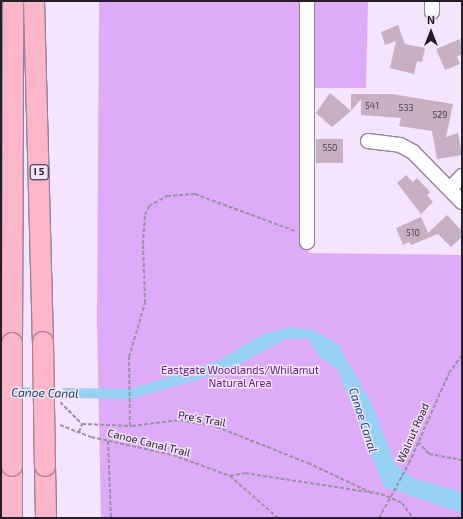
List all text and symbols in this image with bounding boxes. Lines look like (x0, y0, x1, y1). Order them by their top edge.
north arrow (411, 12, 451, 52)
text: N (427, 13, 435, 26)
house number: 541 (365, 101, 379, 111)
house number: 533 (399, 103, 413, 113)
house number: 529 (432, 110, 448, 120)
house number: 550 (322, 143, 338, 153)
road number: I 5 (29, 164, 49, 180)
house number: 510 (406, 228, 420, 238)
park label: Eastgate Woodlands/Whilamut Natural Area (161, 364, 319, 390)
water label: Canoe Canal (11, 385, 79, 401)
water label: Canoe Canal (346, 386, 380, 454)
street label: Walnut Road (394, 401, 432, 465)
street label: Pre's Trail (177, 408, 227, 430)
street label: Canoe Canal Trail (106, 426, 192, 460)

